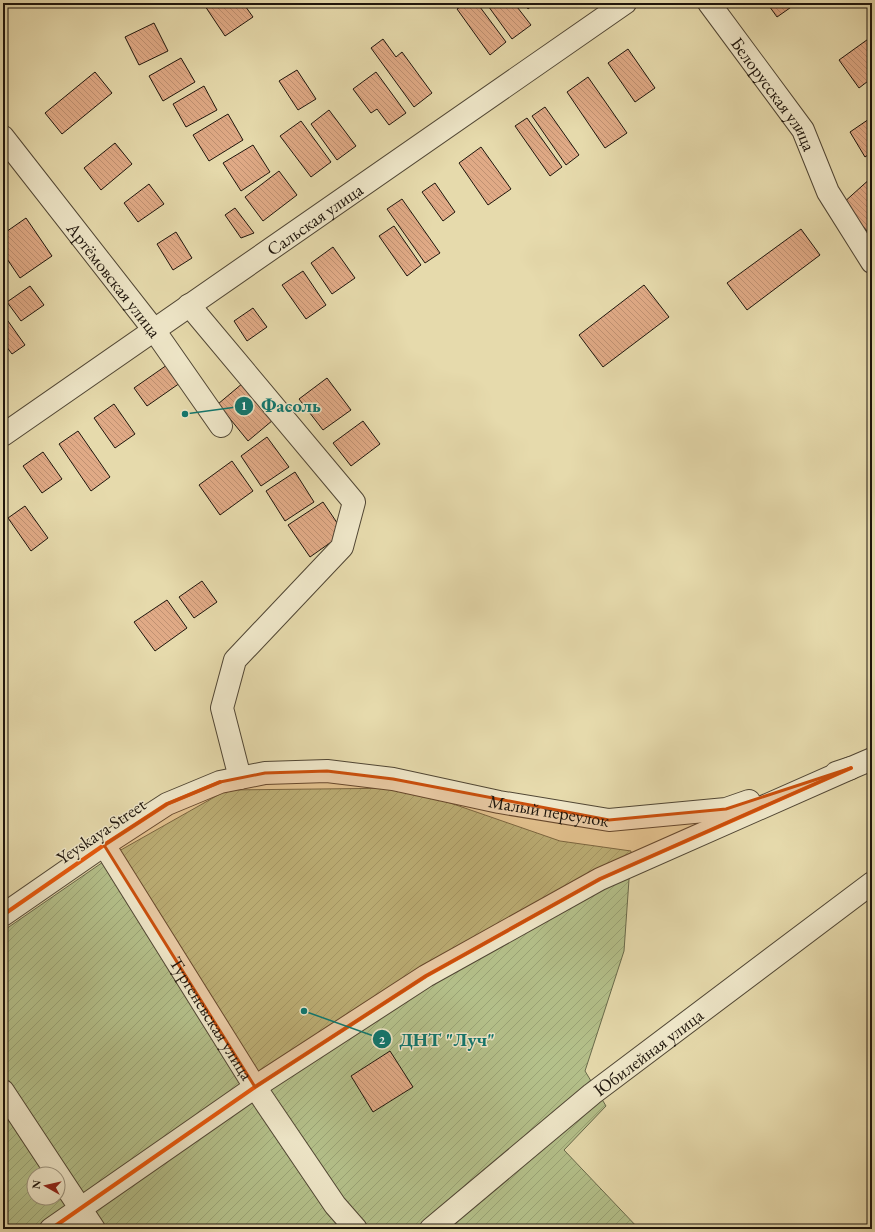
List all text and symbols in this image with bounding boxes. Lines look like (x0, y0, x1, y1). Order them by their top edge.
street label: Белорусская улица (726, 32, 822, 155)
street label: Сальская улица (262, 177, 368, 260)
street label: Артёмовская улица (62, 216, 167, 342)
callout: Фасоль (234, 390, 329, 421)
text: Фасоль (261, 393, 321, 418)
text: 1 (241, 398, 247, 414)
street label: Малый переулок (487, 789, 611, 831)
street label: Yeyskaya Street (52, 793, 150, 869)
street label: Тургеневская улица (165, 952, 260, 1085)
street label: Юбилейная улица (588, 1003, 708, 1101)
callout: ДНТ "Луч" (372, 1024, 503, 1055)
text: ДНТ "Луч" (399, 1027, 495, 1052)
text: 2 (379, 1032, 386, 1048)
north arrow (26, 1166, 66, 1206)
text: N (29, 1179, 44, 1190)

